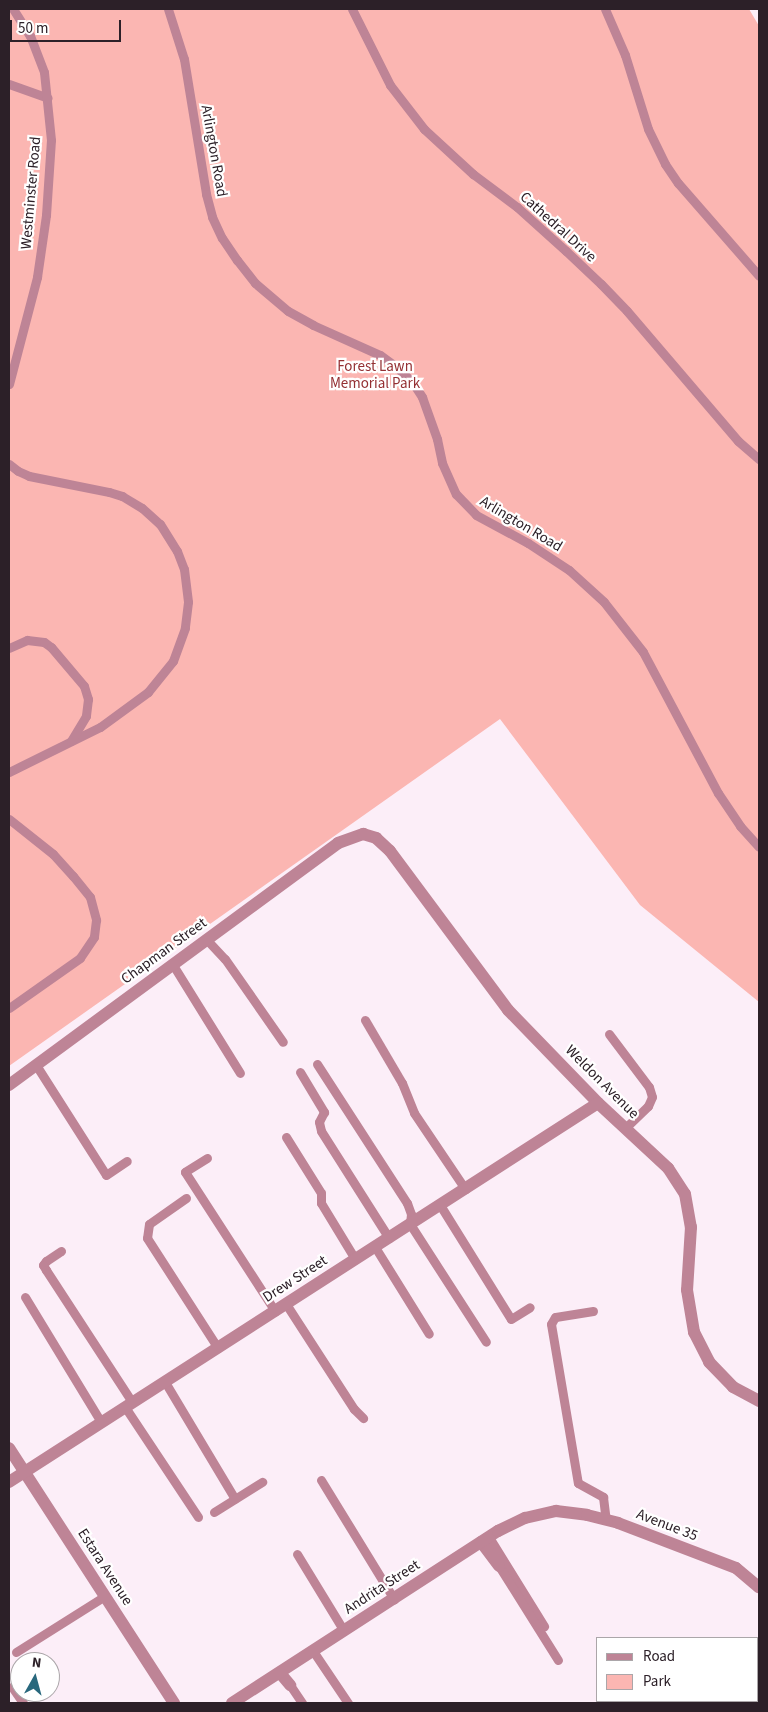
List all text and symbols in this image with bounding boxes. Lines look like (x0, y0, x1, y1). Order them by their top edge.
scale bar (12, 10, 124, 42)
text: 50 m (18, 18, 48, 39)
street label: Arlington Road (197, 104, 231, 198)
street label: Westminster Road (17, 136, 45, 250)
street label: Cathedral Drive (516, 188, 600, 266)
park label: Forest Lawn Memorial Park (330, 357, 420, 392)
street label: Arlington Road (476, 492, 566, 556)
street label: Chapman Street (118, 914, 210, 988)
street label: Weldon Avenue (561, 1041, 643, 1123)
street label: Drew Street (259, 1252, 331, 1306)
street label: Avenue 35 (634, 1505, 700, 1545)
street label: Estara Avenue (74, 1525, 136, 1609)
street label: Andrita Street (341, 1556, 423, 1618)
legend (596, 1637, 758, 1702)
text: Road (643, 1646, 675, 1667)
north arrow (10, 1652, 60, 1702)
text: N (31, 1653, 43, 1674)
text: Park (643, 1671, 671, 1692)

